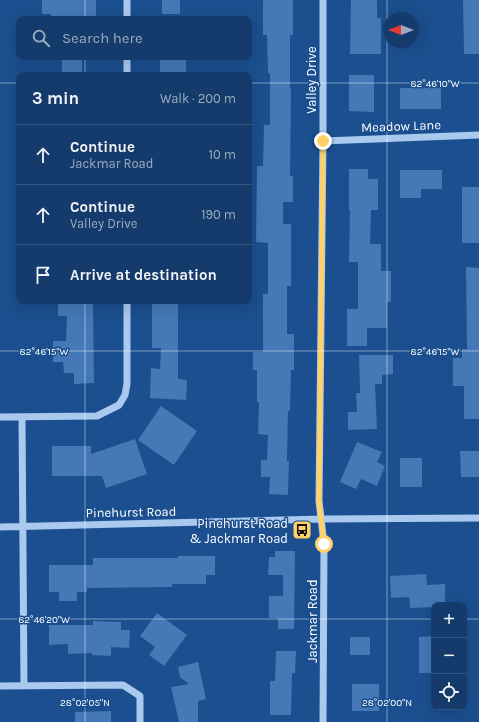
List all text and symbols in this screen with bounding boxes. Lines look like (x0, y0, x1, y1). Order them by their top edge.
north arrow (383, 12, 419, 48)
search box (16, 16, 252, 60)
icon: search (30, 27, 52, 49)
text: Search here (62, 29, 143, 47)
street label: Valley Drive (304, 46, 319, 114)
text: 82°46'10"W (410, 78, 460, 90)
text: 3 min (32, 88, 79, 108)
text: Walk · 200 m (160, 91, 236, 106)
street label: Meadow Lane (361, 117, 442, 135)
route end (314, 132, 332, 150)
text: Continue (70, 138, 135, 156)
icon: ahead (32, 144, 54, 166)
text: 10 m (209, 147, 236, 162)
text: Jackmar Road (70, 156, 153, 171)
text: Continue (70, 198, 135, 216)
icon: ahead (32, 204, 54, 226)
text: 190 m (201, 207, 236, 222)
text: Valley Drive (70, 216, 138, 231)
icon: arrive (32, 264, 54, 286)
text: Arrive at destination (70, 266, 217, 284)
text: 82°46'15"W (20, 346, 69, 358)
text: 82°46'15"W (411, 346, 460, 358)
street label: Pinehurst Road (86, 504, 176, 520)
place label: Pinehurst Road & Jackmar Road (190, 516, 288, 546)
bus stop icon: Pinehurst Road & Jackmar Road (291, 519, 313, 541)
route start (315, 535, 333, 553)
street label: Jackmar Road (305, 579, 320, 663)
map controls (431, 602, 467, 710)
button: + (431, 602, 467, 638)
text: 82°46'20"W (18, 614, 70, 626)
button: − (431, 638, 467, 674)
button: locate (431, 674, 467, 710)
text: 28°02'05"N (60, 697, 110, 709)
text: 28°02'00"N (362, 697, 412, 709)

